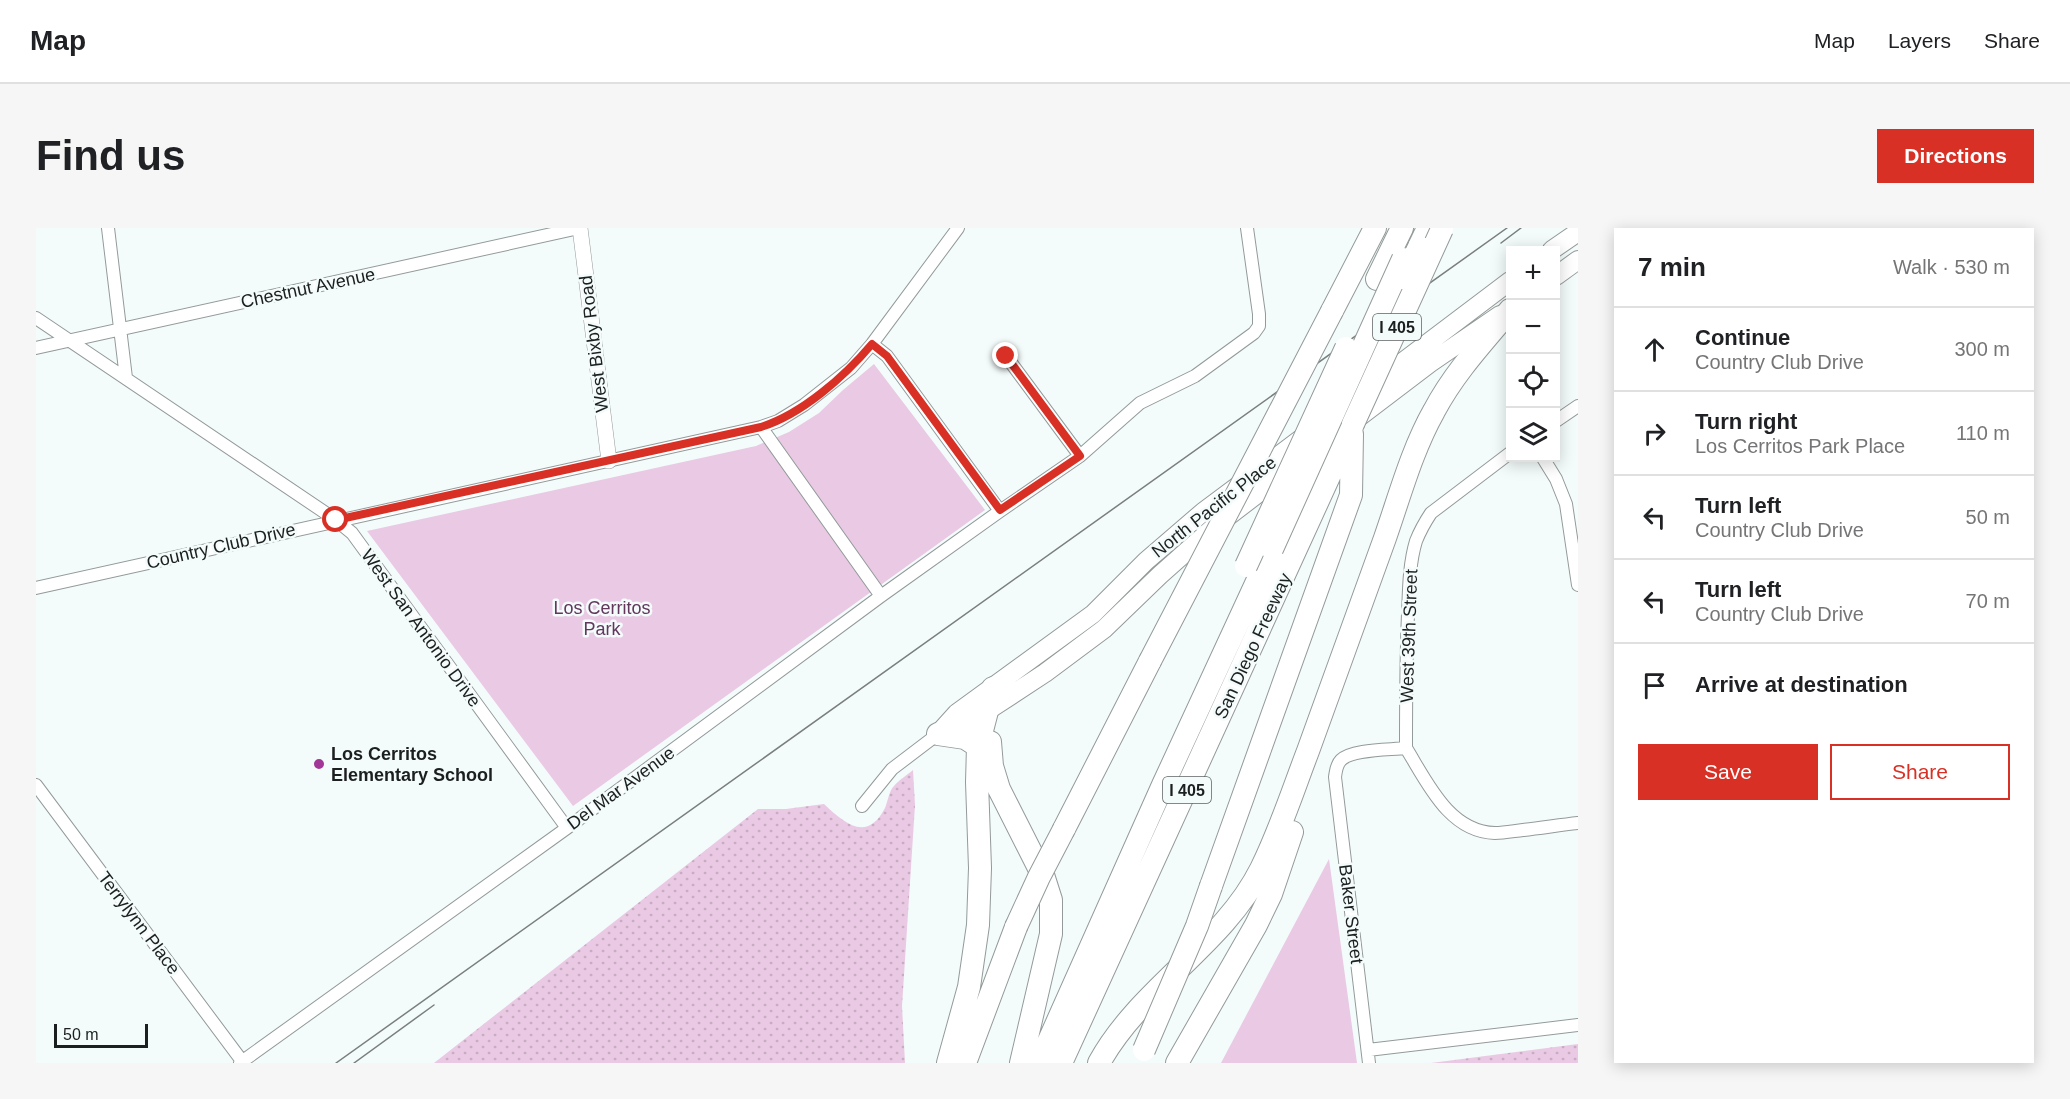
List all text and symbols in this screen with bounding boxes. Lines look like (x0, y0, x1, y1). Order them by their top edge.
text: Map (30, 25, 86, 56)
text: Map (1814, 29, 1855, 52)
text: Layers (1888, 29, 1951, 52)
text: Share (1984, 29, 2040, 52)
button: Directions (1877, 129, 2034, 183)
text: Find us (36, 132, 185, 179)
map controls (1506, 246, 1560, 462)
button: + (1506, 246, 1560, 300)
text: 7 min (1638, 252, 1706, 282)
text: Walk · 530 m (1893, 256, 2010, 278)
street label: Chestnut Avenue (239, 264, 377, 312)
street label: West Bixby Road (576, 274, 612, 414)
button: − (1506, 300, 1560, 354)
road number: I 405 (1373, 314, 1421, 340)
text: Continue (1695, 325, 1790, 350)
icon: ahead (1638, 333, 1671, 366)
text: 300 m (1954, 338, 2010, 360)
route end (992, 342, 1018, 368)
text: Country Club Drive (1695, 351, 1864, 373)
button: locate (1506, 354, 1560, 408)
button: layers (1506, 408, 1560, 462)
text: Turn right (1695, 409, 1797, 434)
icon: right (1638, 417, 1671, 450)
text: 110 m (1956, 422, 2010, 444)
text: Los Cerritos Park Place (1695, 435, 1905, 457)
street label: North Pacific Place (1148, 452, 1280, 562)
text: Turn left (1695, 493, 1781, 518)
icon: left (1638, 501, 1671, 534)
route start (322, 506, 348, 532)
text: 50 m (1966, 506, 2010, 528)
street label: Country Club Drive (145, 519, 297, 573)
text: Country Club Drive (1695, 519, 1864, 541)
street label: West San Antonio Drive (357, 545, 485, 711)
street label: West 39th Street (1397, 569, 1421, 703)
street label: San Diego Freeway (1211, 570, 1295, 722)
text: Turn left (1695, 577, 1781, 602)
icon: left (1638, 585, 1671, 618)
text: 70 m (1966, 590, 2010, 612)
park label: Los Cerritos Park (553, 598, 651, 639)
text: Country Club Drive (1695, 603, 1864, 625)
icon: arrive (1638, 669, 1671, 702)
text: Arrive at destination (1695, 672, 1908, 697)
street label: Del Mar Avenue (563, 742, 679, 834)
place label: Los Cerritos Elementary School (331, 744, 493, 785)
button: Save (1638, 744, 1818, 800)
button: Share (1830, 744, 2010, 800)
marker: Los Cerritos Elementary School (312, 757, 326, 771)
road number: I 405 (1163, 777, 1211, 803)
street label: Baker Street (1335, 863, 1367, 965)
street label: Terrylynn Place (94, 868, 184, 978)
scale bar (54, 1021, 148, 1048)
text: 50 m (63, 1026, 99, 1043)

